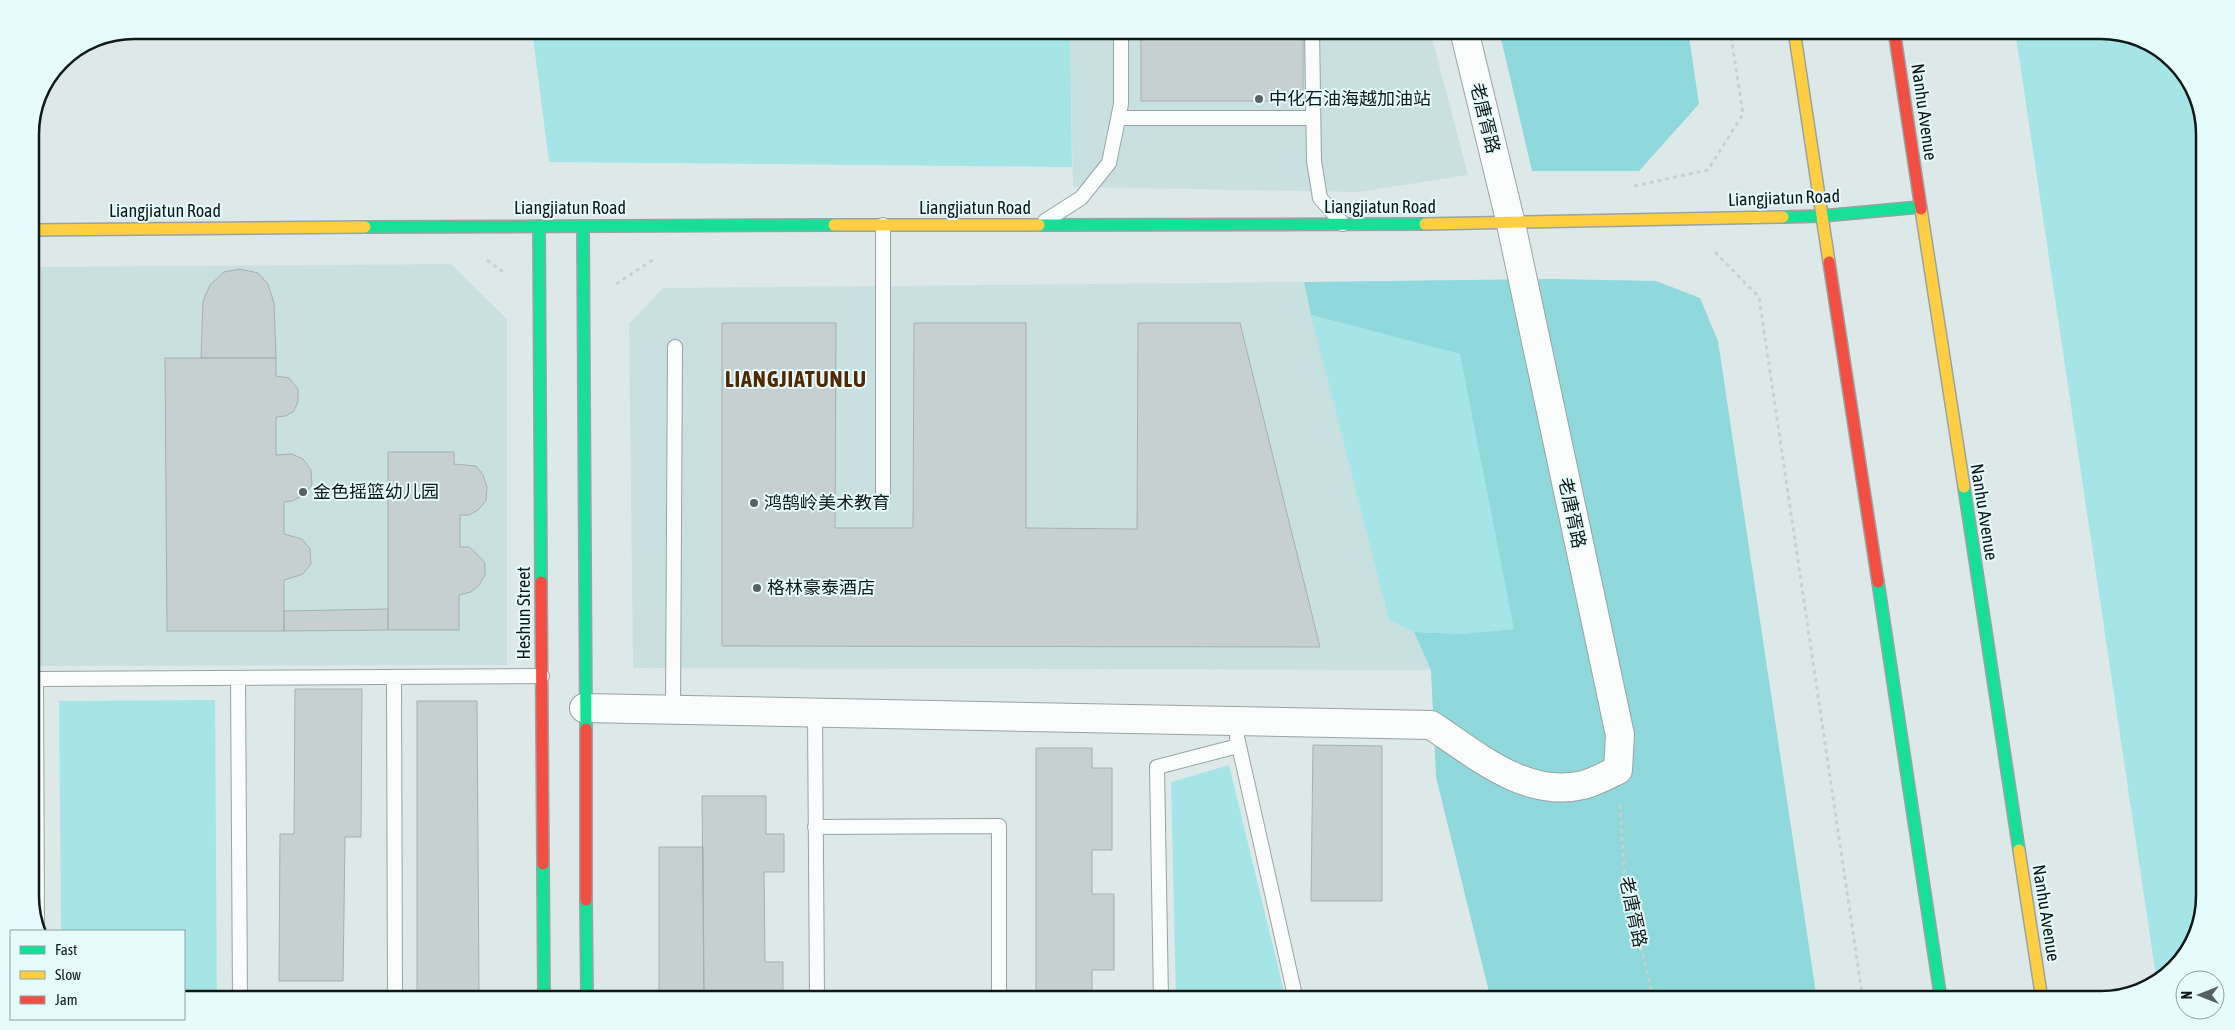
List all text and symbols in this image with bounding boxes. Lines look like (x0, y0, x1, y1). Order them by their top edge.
street label: Nanhu Avenue (1907, 62, 1942, 162)
street label: 老唐胥路 (1467, 80, 1504, 155)
place label: 中化石油海越加油站 (1269, 88, 1431, 109)
marker: 中化石油海越加油站 (1253, 93, 1265, 105)
street label: Liangjiatun Road (1728, 185, 1840, 210)
street label: Liangjiatun Road (1324, 196, 1436, 217)
street label: Liangjiatun Road (514, 197, 626, 218)
street label: Liangjiatun Road (919, 197, 1031, 218)
street label: Liangjiatun Road (109, 200, 221, 221)
district label: LIANGJIATUNLU (725, 366, 867, 392)
street label: Nanhu Avenue (1967, 462, 2002, 562)
street label: 老唐胥路 (1555, 475, 1590, 550)
place label: 金色摇篮幼儿园 (313, 481, 439, 502)
marker: 金色摇篮幼儿园 (297, 486, 309, 498)
place label: 鸿鹄岭美术教育 (764, 492, 890, 513)
marker: 鸿鹄岭美术教育 (748, 497, 760, 509)
street label: Heshun Street (513, 566, 534, 660)
place label: 格林豪泰酒店 (767, 577, 875, 598)
marker: 格林豪泰酒店 (751, 582, 763, 594)
street label: Nanhu Avenue (2029, 863, 2064, 963)
street label: 老唐胥路 (1616, 874, 1651, 949)
legend (10, 930, 185, 1020)
text: Fast (55, 941, 77, 958)
text: Slow (55, 966, 81, 983)
north arrow (2175, 970, 2225, 1020)
text: Jam (55, 991, 78, 1008)
text: N (2179, 991, 2195, 999)

